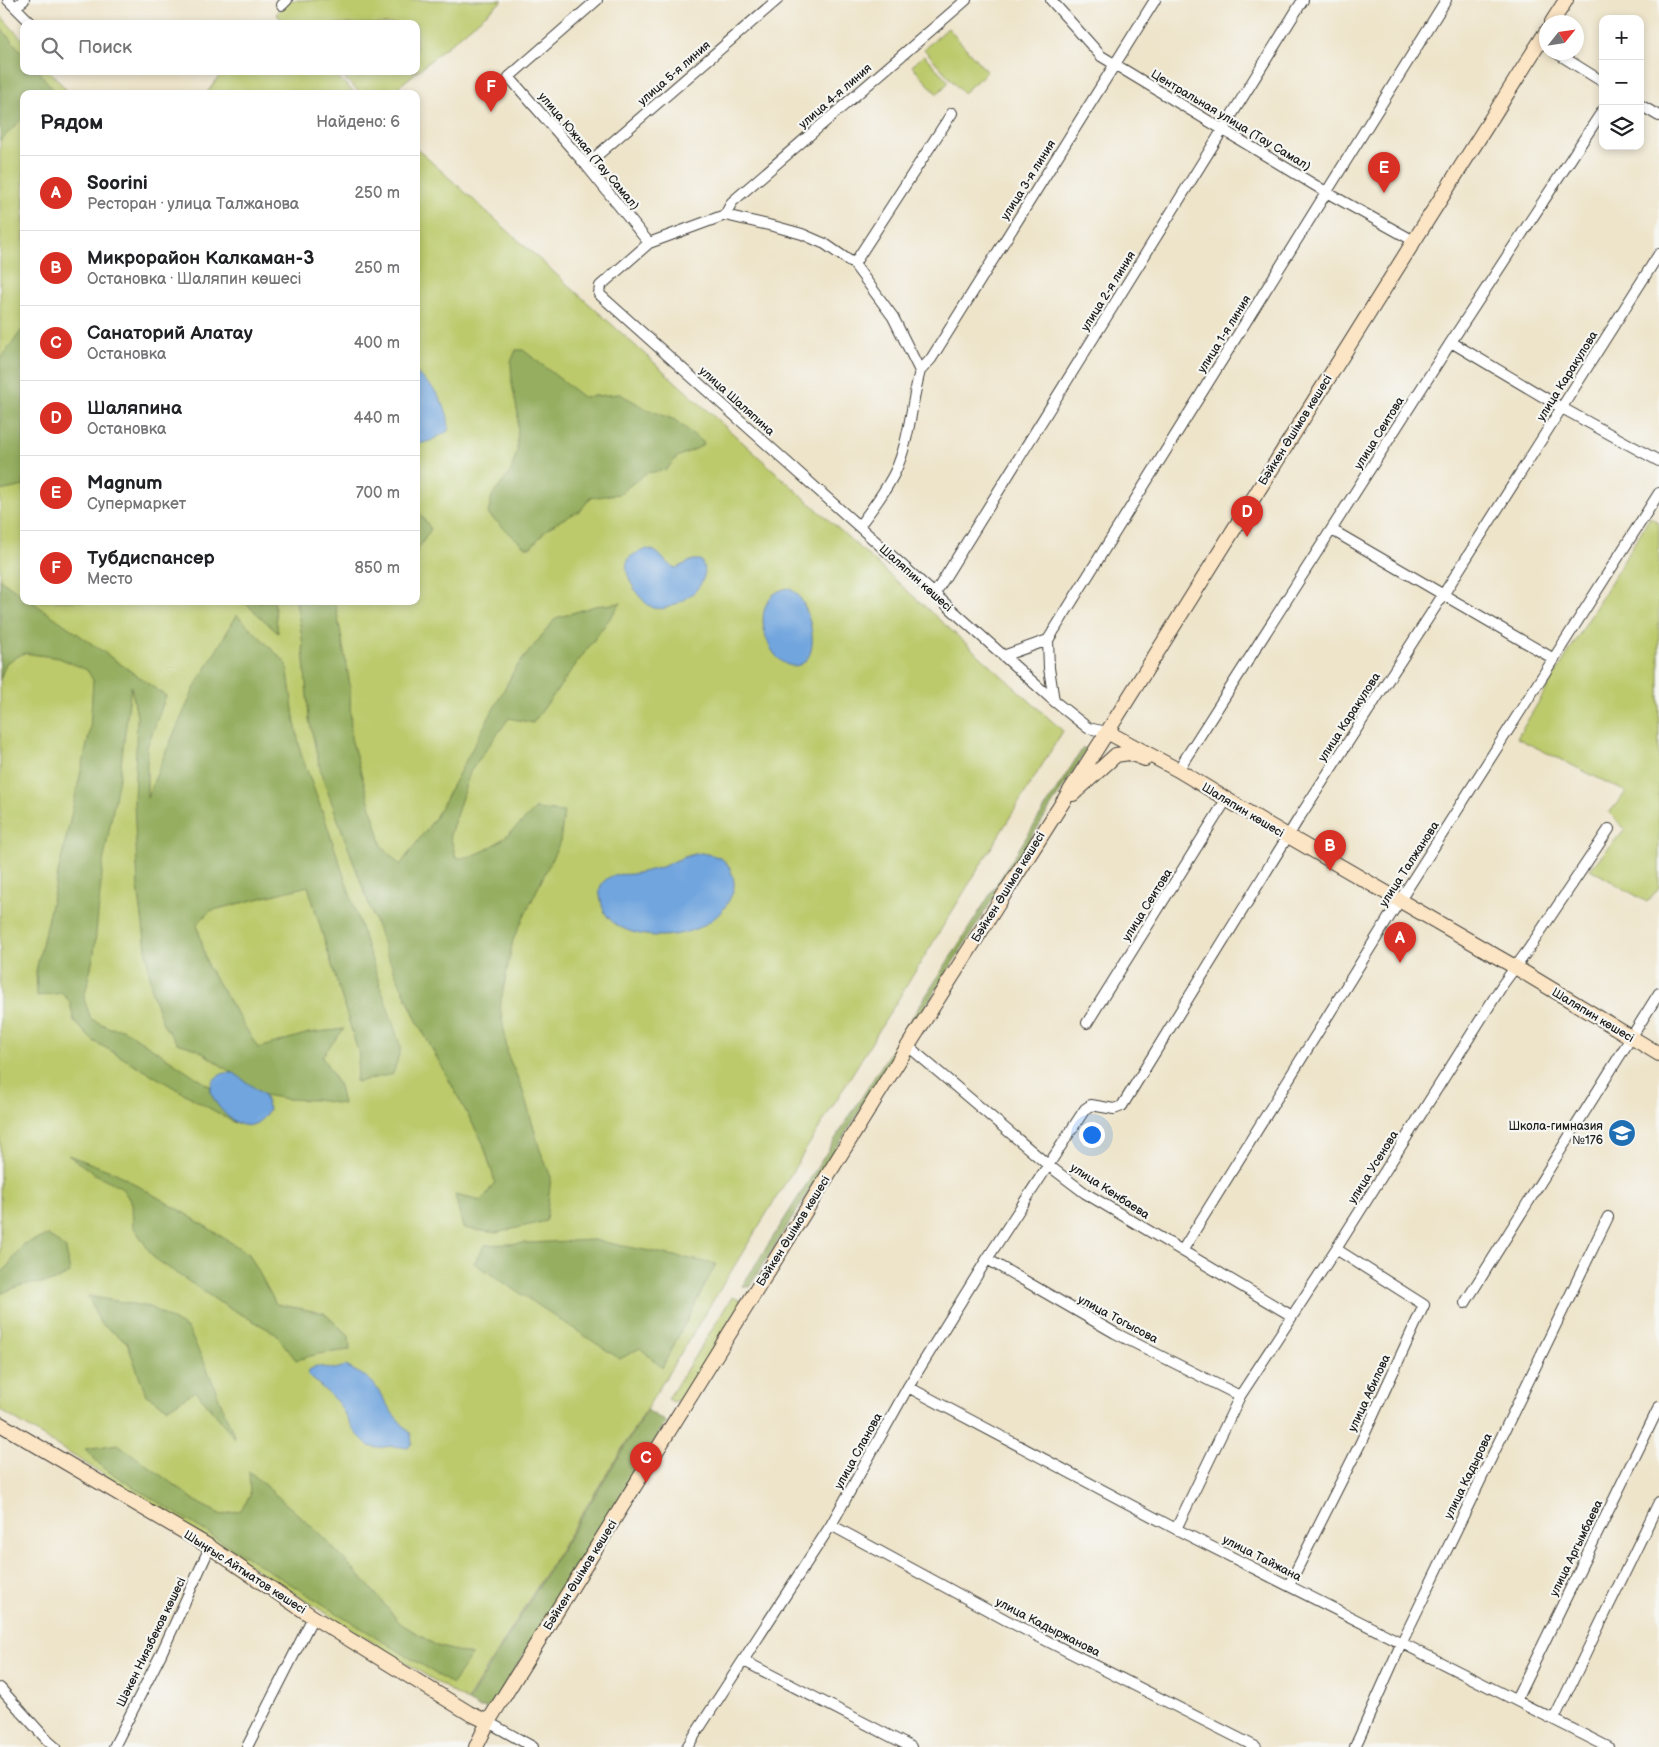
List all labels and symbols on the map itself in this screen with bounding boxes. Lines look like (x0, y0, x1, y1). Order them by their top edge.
north arrow (1539, 15, 1584, 60)
street label: улица 5-я линия (635, 38, 714, 109)
street label: улица 4-я линия (796, 60, 875, 132)
street label: Центральная улица (Тау Самал) (1148, 67, 1313, 174)
pin: F (475, 71, 507, 112)
street label: улица Южная (Тау Самал) (535, 89, 642, 213)
street label: улица 3-я линия (998, 137, 1059, 223)
pin: E (1368, 152, 1400, 193)
street label: улица 2-я линия (1078, 248, 1139, 334)
street label: улица 1-я линия (1194, 292, 1255, 376)
street label: улица Каракулова (1534, 328, 1601, 424)
street label: улица Шаляпина (696, 364, 777, 439)
street label: Бәйкен Әшімов көшесі (1255, 372, 1336, 488)
street label: улица Сеитова (1351, 394, 1408, 472)
pin: D (1231, 496, 1263, 537)
street label: Шаляпин көшесі (876, 542, 955, 615)
street label: улица Каракулова (1315, 670, 1384, 765)
street label: Шаляпин көшесі (1199, 780, 1287, 841)
street label: улица Талжанова (1376, 819, 1443, 910)
street label: Бәйкен Әшімов көшесі (968, 829, 1049, 945)
pin: B (1314, 830, 1346, 871)
street label: улица Сеитова (1119, 866, 1176, 944)
pin: A (1384, 922, 1416, 963)
street label: Шаляпин көшесі (1549, 985, 1637, 1046)
school or university icon: Школа-гимназия №176 (1607, 1118, 1637, 1148)
place label: Школа-гимназия №176 (1508, 1119, 1603, 1148)
your location (1079, 1122, 1105, 1148)
street label: улица Усенова (1345, 1128, 1402, 1207)
street label: улица Кенбаева (1067, 1160, 1152, 1223)
street label: Бәйкен Әшімов көшесі (753, 1173, 834, 1289)
street label: улица Тогысова (1075, 1292, 1160, 1347)
street label: улица Абилова (1345, 1352, 1394, 1434)
street label: улица Сланова (831, 1410, 886, 1492)
street label: улица Кадырова (1441, 1431, 1496, 1522)
pin: C (630, 1442, 662, 1483)
street label: улица Аргымбаева (1547, 1498, 1606, 1599)
street label: Бәйкен Әшімов көшесі (540, 1517, 621, 1633)
street label: Шыңғыс Айтматов көшесі (181, 1527, 309, 1618)
street label: улица Тайжана (1220, 1532, 1304, 1585)
street label: Шәкен Ниязбеков көшесі (114, 1575, 189, 1709)
street label: улица Кадыржанова (993, 1595, 1103, 1660)

